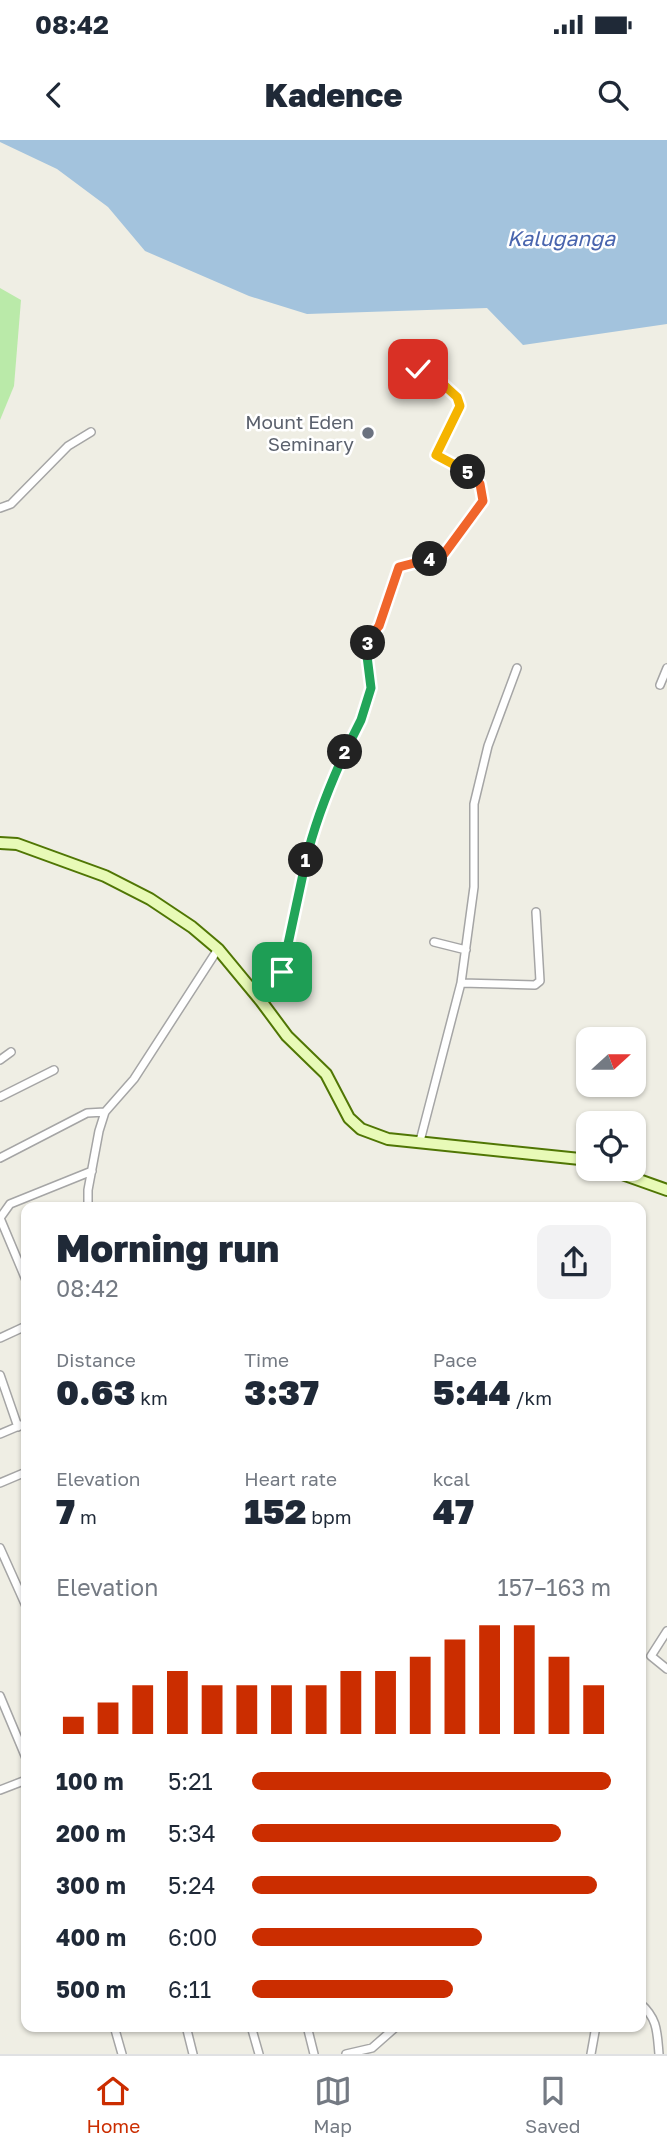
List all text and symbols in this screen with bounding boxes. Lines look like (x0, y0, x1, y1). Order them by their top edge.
text: 08:42 (35, 9, 109, 40)
icon: back (35, 76, 73, 114)
text: Kadence (265, 76, 402, 114)
icon: search (594, 76, 632, 114)
water label: Kaluganga (507, 225, 616, 251)
pin (388, 339, 448, 399)
icon: check (399, 350, 437, 388)
place label: Mount Eden Seminary (245, 410, 354, 455)
marker: Mount Eden Seminary (360, 425, 376, 441)
pin: 5 (450, 454, 486, 490)
text: 5 (462, 460, 473, 483)
pin: 4 (412, 542, 448, 576)
text: 4 (424, 547, 435, 570)
pin: 3 (350, 626, 386, 660)
text: 3 (362, 631, 373, 654)
pin: 2 (328, 734, 362, 770)
text: 2 (339, 740, 350, 763)
pin: 1 (288, 842, 324, 878)
text: 1 (301, 848, 310, 871)
pin (252, 942, 312, 1002)
icon: arrive (263, 953, 301, 991)
north arrow (576, 1027, 646, 1097)
map controls (576, 1027, 646, 1181)
button: locate (576, 1111, 646, 1181)
text: Morning run (56, 1225, 279, 1270)
button: share (537, 1225, 611, 1299)
text: 08:42 (56, 1274, 119, 1302)
text: Distance (56, 1348, 136, 1371)
text: Time (244, 1348, 289, 1371)
text: Pace (433, 1348, 477, 1371)
text: 0.63 (56, 1371, 135, 1413)
text: 3:37 (244, 1371, 319, 1413)
text: 5:44 (433, 1371, 511, 1413)
text: km (135, 1386, 168, 1409)
text: /km (511, 1386, 552, 1409)
text: Elevation (56, 1467, 141, 1490)
text: Heart rate (244, 1467, 337, 1490)
text: kcal (433, 1467, 470, 1490)
text: 7 (56, 1490, 75, 1532)
text: 152 (244, 1490, 307, 1532)
text: 47 (433, 1490, 474, 1532)
text: m (75, 1505, 97, 1528)
text: bpm (307, 1505, 352, 1528)
text: Elevation (56, 1573, 158, 1601)
text: 157–163 m (497, 1573, 611, 1601)
text: 100 m (56, 1767, 124, 1795)
text: 5:21 (168, 1767, 213, 1795)
text: 200 m (56, 1819, 126, 1847)
text: 5:34 (168, 1819, 216, 1847)
text: 300 m (56, 1871, 126, 1899)
text: 5:24 (168, 1871, 216, 1899)
text: 400 m (56, 1923, 126, 1951)
text: 6:00 (168, 1923, 217, 1951)
text: 500 m (56, 1975, 126, 2003)
text: 6:11 (168, 1975, 211, 2003)
tab: Home (87, 2072, 140, 2137)
tab: Map (313, 2072, 352, 2137)
tab: Saved (525, 2072, 580, 2137)

